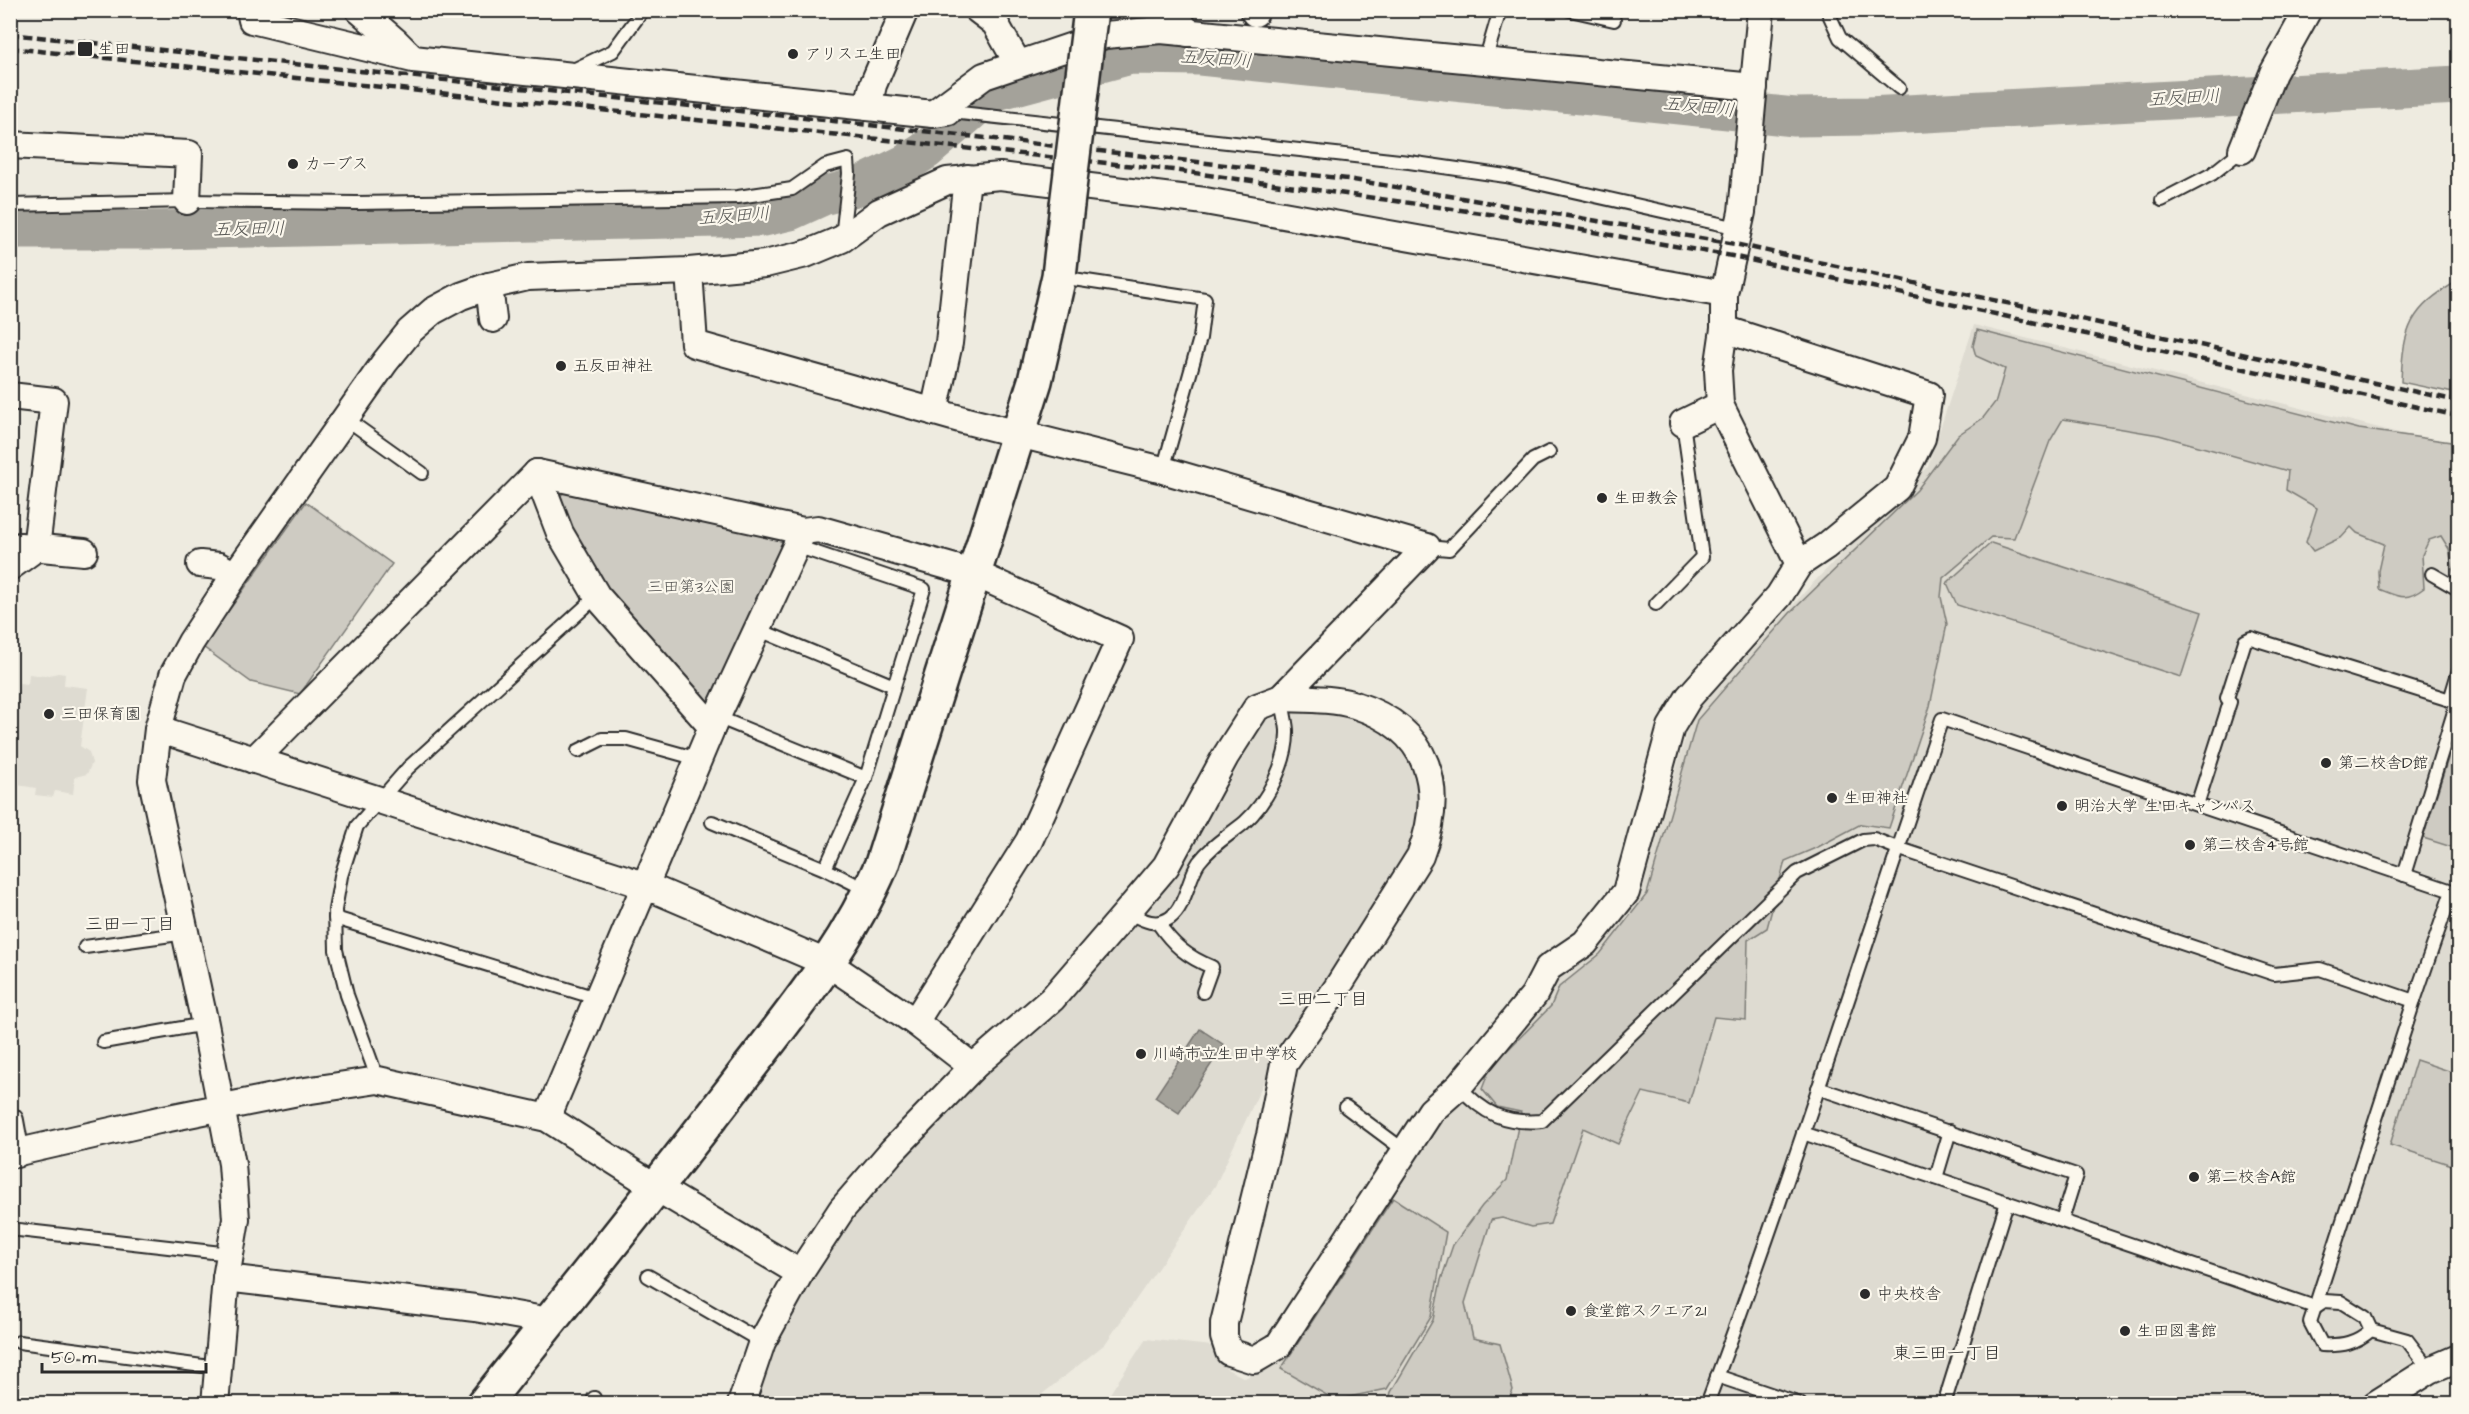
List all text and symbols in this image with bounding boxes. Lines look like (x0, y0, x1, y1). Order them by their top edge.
place label: 生田 (98, 38, 130, 60)
marker: 生田 (76, 40, 94, 58)
place label: アリスエ生田 (805, 43, 901, 65)
water label: 五反田川 (1179, 44, 1253, 74)
marker: アリスエ生田 (786, 47, 800, 61)
water label: 五反田川 (2147, 84, 2221, 112)
water label: 五反田川 (1662, 91, 1736, 123)
place label: カーブス (305, 153, 368, 175)
marker: カーブス (286, 157, 300, 171)
water label: 五反田川 (697, 201, 771, 231)
water label: 五反田川 (213, 216, 285, 242)
place label: 五反田神社 (573, 355, 653, 377)
marker: 五反田神社 (554, 359, 568, 373)
place label: 生田教会 (1614, 487, 1678, 509)
marker: 生田教会 (1595, 491, 1609, 505)
park label: 三田第3公園 (647, 576, 735, 598)
place label: 三田保育園 (61, 703, 141, 725)
marker: 三田保育園 (42, 707, 56, 721)
place label: 第二校舎D館 (2338, 752, 2428, 774)
marker: 第二校舎D館 (2319, 756, 2333, 770)
place label: 生田神社 (1844, 787, 1908, 809)
marker: 生田神社 (1825, 791, 1839, 805)
place label: 明治大学 生田キャンパス (2074, 795, 2256, 817)
marker: 明治大学 生田キャンパス (2055, 799, 2069, 813)
place label: 第二校舎4号館 (2202, 834, 2309, 856)
marker: 第二校舎4号館 (2183, 838, 2197, 852)
district label: 三田一丁目 (85, 912, 175, 937)
district label: 三田二丁目 (1278, 987, 1368, 1012)
place label: 川崎市立生田中学校 (1153, 1043, 1297, 1065)
marker: 川崎市立生田中学校 (1134, 1047, 1148, 1061)
place label: 第二校舎A館 (2206, 1166, 2296, 1188)
marker: 第二校舎A館 (2187, 1170, 2201, 1184)
place label: 中央校舎 (1877, 1283, 1941, 1305)
marker: 中央校舎 (1858, 1287, 1872, 1301)
place label: 食堂館スクエア21 (1583, 1300, 1706, 1322)
marker: 食堂館スクエア21 (1564, 1304, 1578, 1318)
place label: 生田図書館 (2137, 1320, 2217, 1342)
marker: 生田図書館 (2118, 1324, 2132, 1338)
scale bar (42, 1336, 206, 1374)
district label: 東三田一丁目 (1893, 1341, 2001, 1366)
text: 50 m (51, 1345, 96, 1370)

